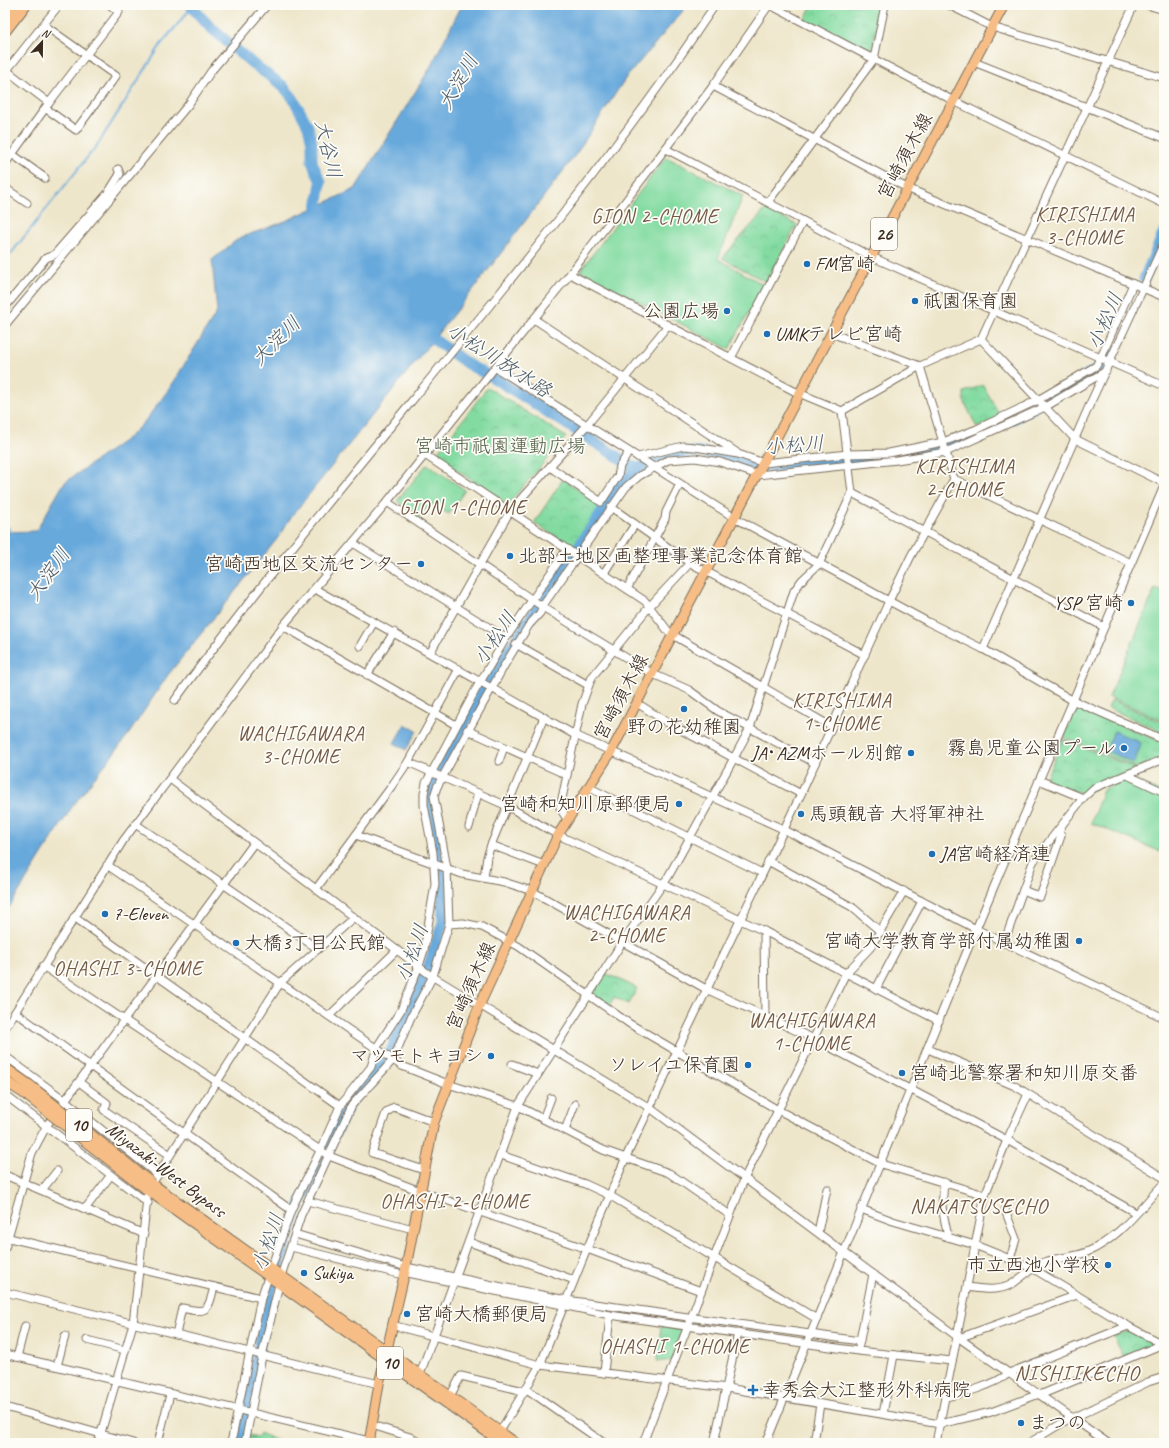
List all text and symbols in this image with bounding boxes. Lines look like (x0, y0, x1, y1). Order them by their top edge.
north arrow (22, 22, 62, 62)
text: N (40, 25, 54, 41)
water label: 大淀川 (432, 50, 484, 114)
street label: 宮崎須木線 (872, 108, 938, 204)
water label: 大谷川 (309, 117, 347, 181)
district label: KIRISHIMA 3-CHOME (1035, 202, 1135, 250)
district label: GION 2-CHOME (591, 204, 720, 229)
road number: 26 (871, 218, 897, 250)
place label: FM宮崎 (815, 252, 875, 276)
marker: FM宮崎 (802, 259, 812, 269)
place label: 祇園保育園 (923, 289, 1018, 313)
water label: 小松川 (1081, 289, 1129, 353)
marker: 祇園保育園 (910, 296, 920, 306)
place label: 公園広場 (643, 299, 719, 323)
marker: 公園広場 (722, 306, 732, 316)
water label: 大淀川 (246, 311, 306, 371)
water label: 小松川放水路 (442, 317, 557, 404)
place label: UMKテレビ宮崎 (775, 322, 902, 346)
marker: UMKテレビ宮崎 (762, 329, 772, 339)
water label: 小松川 (763, 430, 825, 460)
park label: 宮崎市祇園運動広場 (414, 434, 586, 458)
district label: KIRISHIMA 2-CHOME (915, 454, 1015, 502)
district label: GION 1-CHOME (399, 495, 528, 520)
water label: 大淀川 (20, 542, 76, 606)
place label: 北部土地区画整理事業記念体育館 (518, 544, 803, 568)
marker: 北部土地区画整理事業記念体育館 (505, 551, 515, 561)
place label: 宮崎西地区交流センター (205, 552, 413, 576)
marker: 宮崎西地区交流センター (416, 559, 426, 569)
place label: YSP 宮崎 (1053, 591, 1123, 615)
marker: YSP 宮崎 (1126, 598, 1136, 608)
water label: 小松川 (468, 606, 522, 670)
street label: 宮崎須木線 (588, 649, 654, 745)
district label: KIRISHIMA 1-CHOME (792, 688, 892, 736)
marker: 野の花幼稚園 (679, 704, 689, 714)
place label: 野の花幼稚園 (627, 715, 741, 739)
district label: WACHIGAWARA 3-CHOME (238, 721, 364, 769)
place label: 霧島児童公園プール (947, 736, 1116, 760)
place label: JA･AZMホール別館 (750, 741, 903, 765)
marker: 霧島児童公園プール (1119, 743, 1129, 753)
marker: JA･AZMホール別館 (906, 748, 916, 758)
place label: 宮崎和知川原郵便局 (500, 792, 671, 816)
marker: 宮崎和知川原郵便局 (674, 799, 684, 809)
place label: 馬頭観音 大将軍神社 (809, 802, 985, 826)
marker: 馬頭観音 大将軍神社 (796, 809, 806, 819)
place label: JA宮崎経済連 (939, 842, 1050, 866)
marker: JA宮崎経済連 (927, 849, 937, 859)
district label: WACHIGAWARA 2-CHOME (564, 900, 690, 948)
place label: 7-Eleven (113, 902, 170, 926)
marker: 7-Eleven (100, 909, 110, 919)
water label: 小松川 (390, 921, 434, 985)
place label: 宮崎大学教育学部付属幼稚園 (824, 929, 1071, 953)
place label: 大橋3丁目公民館 (244, 931, 386, 955)
marker: 宮崎大学教育学部付属幼稚園 (1074, 936, 1084, 946)
marker: 大橋3丁目公民館 (231, 938, 241, 948)
street label: 宮崎須木線 (441, 938, 501, 1034)
district label: OHASHI 3-CHOME (53, 956, 204, 981)
district label: WACHIGAWARA 1-CHOME (749, 1008, 875, 1056)
place label: マツモトキヨシ (350, 1044, 483, 1068)
marker: マツモトキヨシ (486, 1051, 496, 1061)
place label: ソレイユ保育園 (609, 1053, 740, 1077)
marker: ソレイユ保育園 (743, 1060, 753, 1070)
place label: 宮崎北警察署和知川原交番 (910, 1061, 1138, 1085)
marker: 宮崎北警察署和知川原交番 (897, 1068, 907, 1078)
road number: 10 (66, 1109, 92, 1141)
street label: Miyazaki-West Bypass (101, 1117, 232, 1224)
district label: OHASHI 2-CHOME (380, 1189, 531, 1214)
district label: NAKATSUSECHO (910, 1193, 1050, 1219)
water label: 小松川 (246, 1210, 290, 1274)
place label: 市立西池小学校 (967, 1253, 1100, 1277)
marker: 市立西池小学校 (1103, 1260, 1113, 1270)
place label: Sukiya (312, 1261, 355, 1285)
marker: Sukiya (299, 1268, 309, 1278)
place label: 宮崎大橋郵便局 (415, 1302, 548, 1326)
marker: 宮崎大橋郵便局 (402, 1309, 412, 1319)
district label: OHASHI 1-CHOME (600, 1334, 751, 1359)
road number: 10 (377, 1347, 403, 1379)
district label: NISHIIKECHO (1014, 1360, 1141, 1386)
place label: 幸秀会大江整形外科病院 (762, 1378, 971, 1402)
marker: 幸秀会大江整形外科病院 (747, 1384, 759, 1396)
place label: まつの (1029, 1411, 1086, 1435)
marker: まつの (1016, 1418, 1026, 1428)

